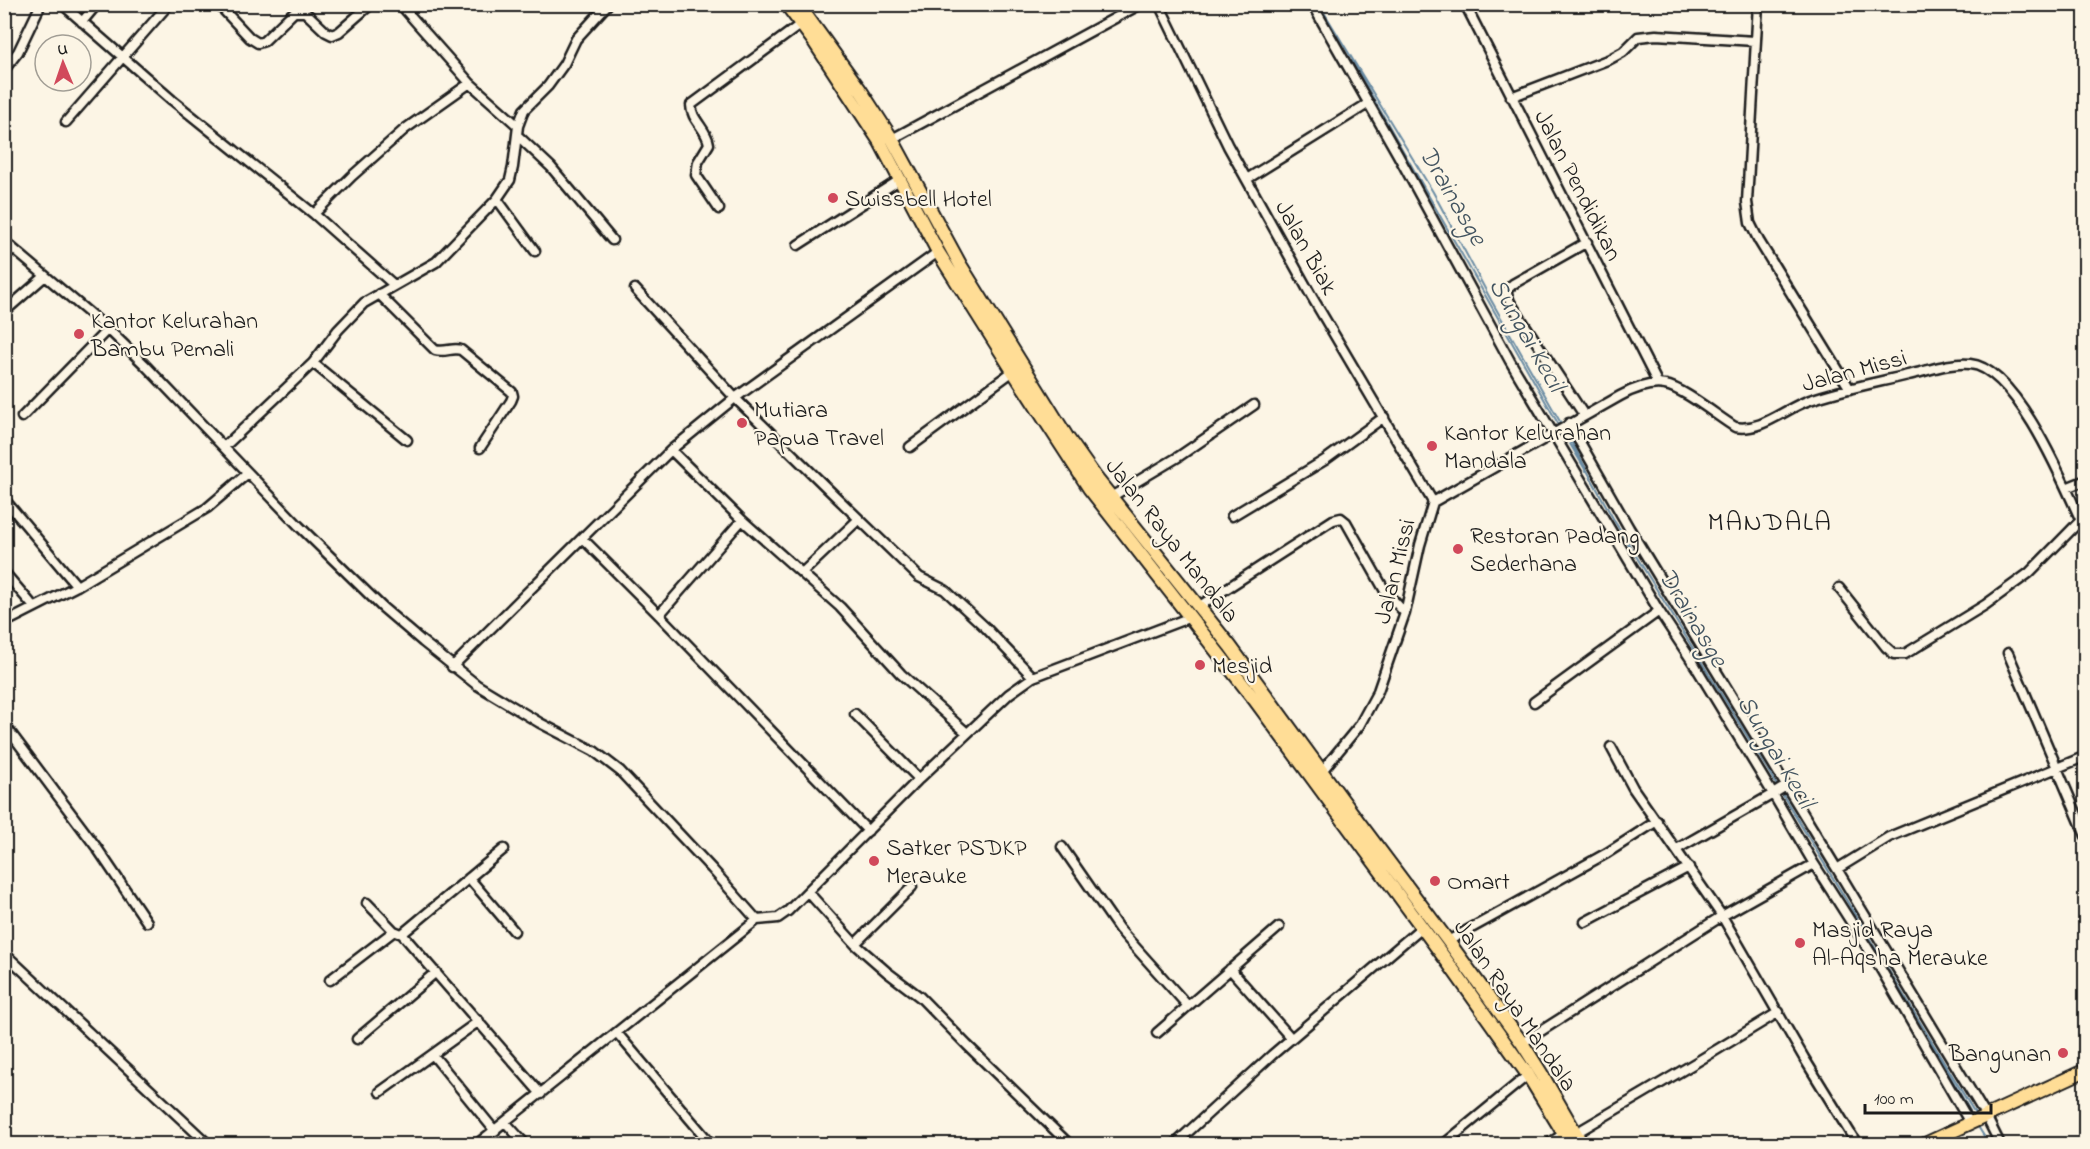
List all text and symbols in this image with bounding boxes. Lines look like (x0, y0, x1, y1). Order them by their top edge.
north arrow (33, 33, 93, 93)
text: U (57, 38, 68, 62)
street label: Jalan Pendidikan (1524, 104, 1630, 268)
water label: Drainasge (1408, 140, 1496, 254)
place label: Swissbell Hotel (845, 183, 992, 218)
marker: Swissbell Hotel (826, 191, 840, 205)
street label: Jalan Biak (1264, 194, 1345, 302)
water label: Sungai Kecil (1477, 271, 1575, 402)
place label: Kantor Kelurahan Bambu Pemali (90, 305, 258, 368)
marker: Kantor Kelurahan Bambu Pemali (72, 327, 86, 341)
street label: Jalan Missi (1798, 342, 1911, 403)
place label: Mutiara Papua Travel (754, 394, 884, 457)
marker: Mutiara Papua Travel (735, 416, 749, 430)
place label: Kantor Kelurahan Mandala (1444, 417, 1611, 480)
marker: Kantor Kelurahan Mandala (1425, 439, 1439, 453)
street label: Jalan Raya Mandala (1095, 452, 1247, 632)
district label: MANDALA (1708, 504, 1832, 543)
street label: Jalan Missi (1366, 515, 1426, 628)
place label: Restoran Padang Sederhana (1470, 520, 1640, 583)
marker: Restoran Padang Sederhana (1451, 542, 1465, 556)
water label: Drainasge (1647, 562, 1737, 676)
place label: Mesjid (1212, 650, 1273, 685)
marker: Mesjid (1193, 658, 1207, 672)
water label: Sungai Kecil (1726, 689, 1825, 819)
place label: Satker PSDKP Merauke (886, 832, 1027, 895)
marker: Satker PSDKP Merauke (867, 854, 881, 868)
place label: Omart (1447, 866, 1510, 901)
marker: Omart (1428, 874, 1442, 888)
street label: Jalan Raya Mandala (1442, 913, 1585, 1100)
place label: Masjid Raya Al-Aqsha Merauke (1812, 914, 1988, 977)
marker: Masjid Raya Al-Aqsha Merauke (1793, 936, 1807, 950)
place label: Bangunan (1948, 1038, 2051, 1073)
marker: Bangunan (2056, 1046, 2070, 1060)
scale bar (1865, 1077, 1991, 1115)
text: 100 m (1874, 1087, 1914, 1113)

